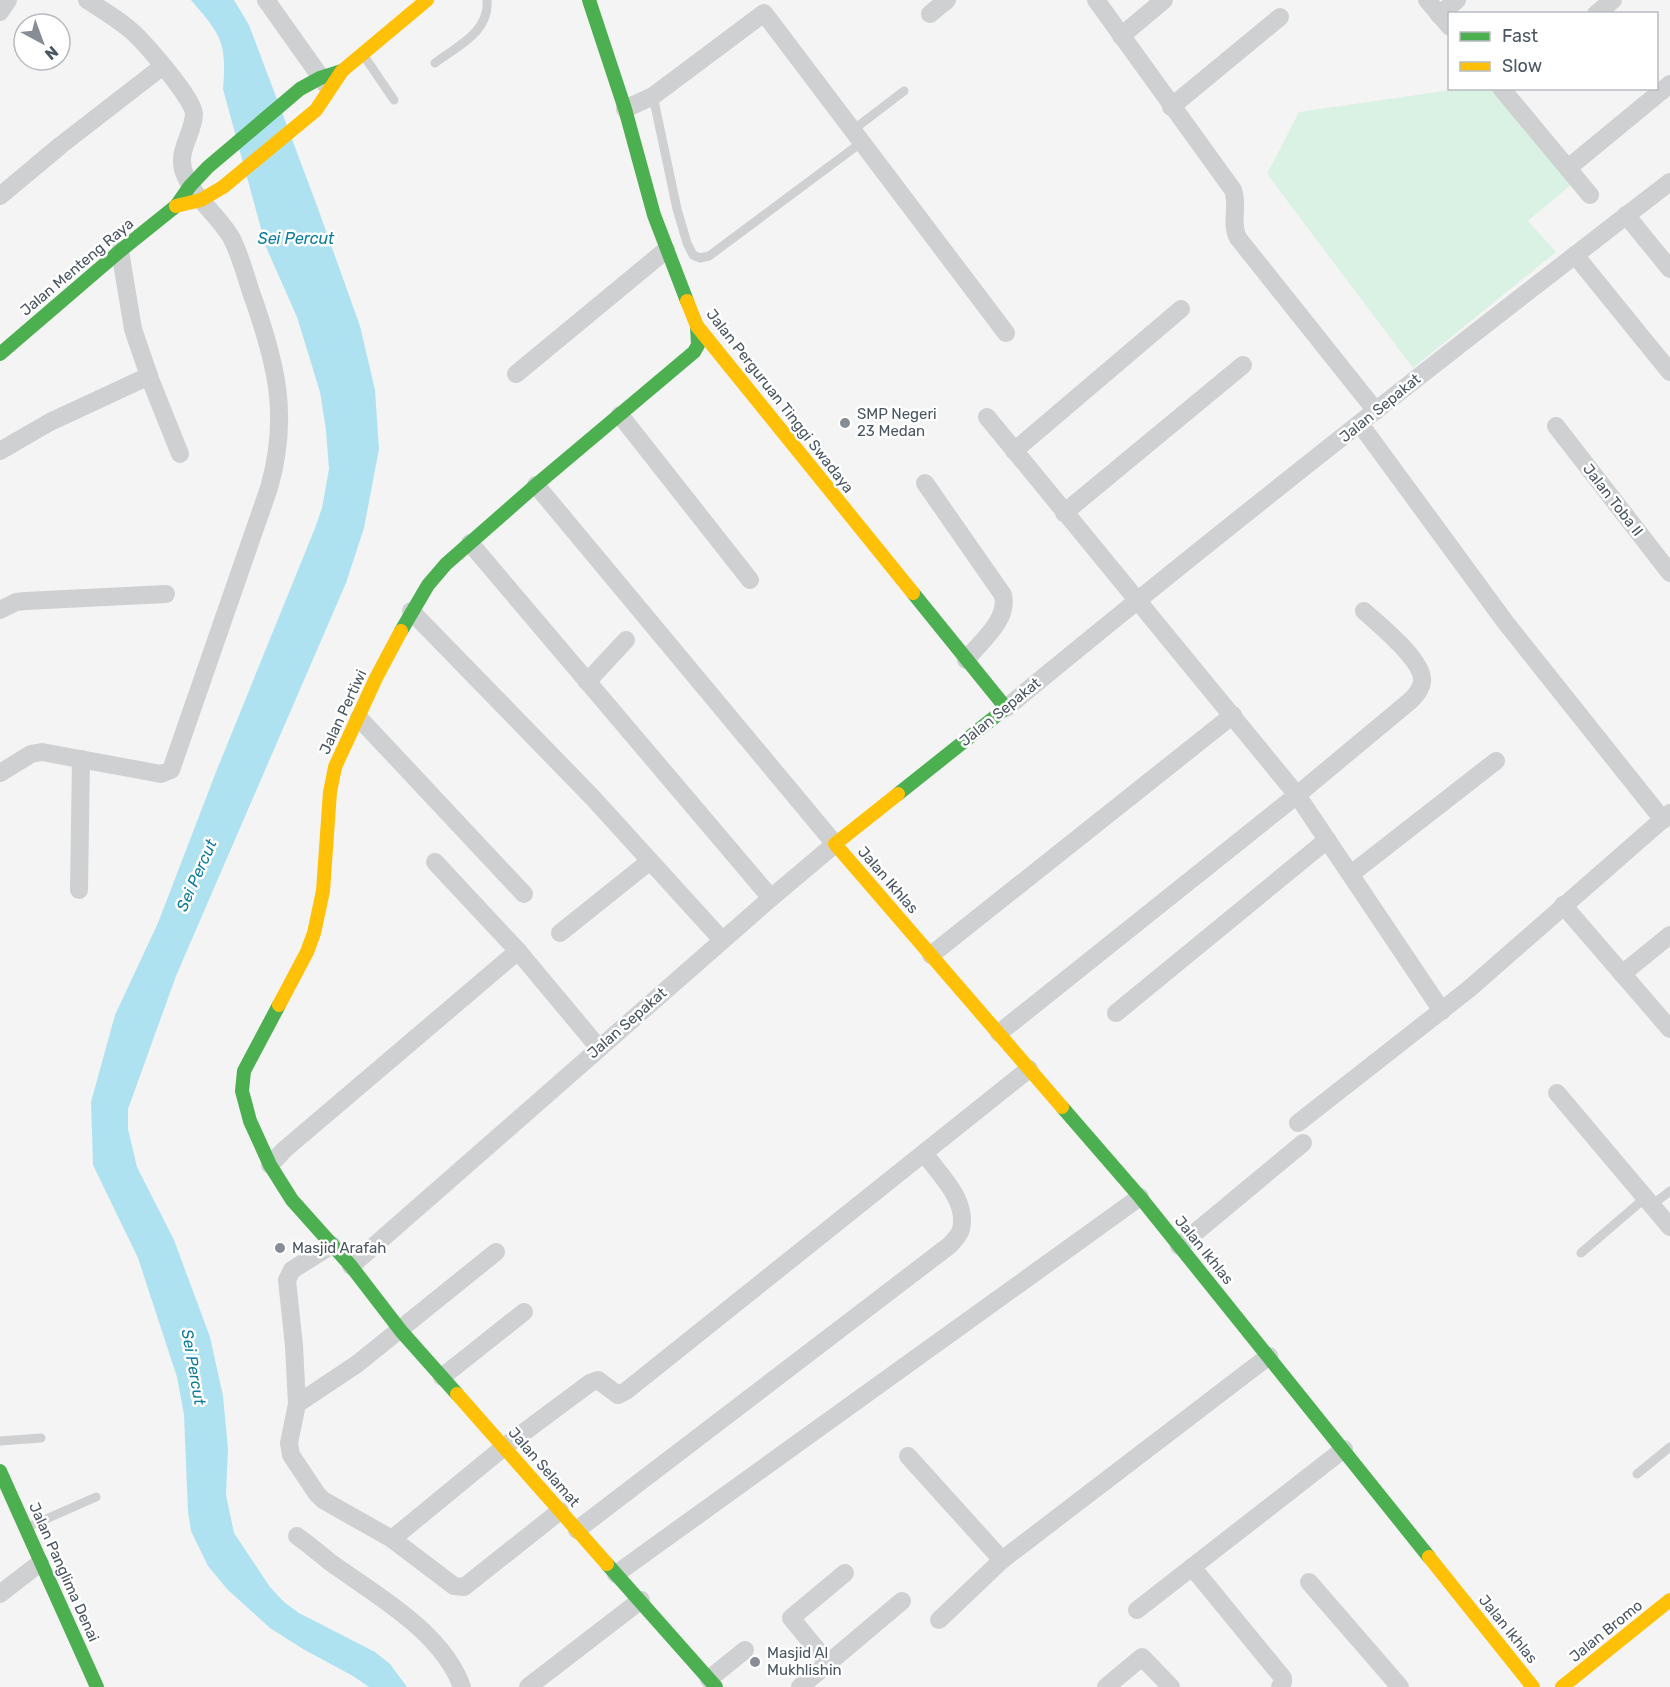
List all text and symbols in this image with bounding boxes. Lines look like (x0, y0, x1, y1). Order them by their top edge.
north arrow (12, 12, 72, 72)
legend (1448, 12, 1658, 90)
text: Fast (1502, 25, 1538, 47)
text: N (41, 42, 62, 64)
text: Slow (1502, 55, 1542, 77)
street label: Jalan Menteng Raya (17, 214, 137, 320)
water label: Sei Percut (258, 229, 335, 248)
street label: Jalan Perguruan Tinggi Swadaya (703, 305, 857, 497)
street label: Jalan Sepakat (1336, 370, 1424, 446)
place label: SMP Negeri 23 Medan (857, 405, 937, 440)
marker: SMP Negeri 23 Medan (838, 416, 852, 430)
street label: Jalan Toba II (1579, 460, 1647, 540)
street label: Jalan Pertiwi (316, 667, 370, 757)
street label: Jalan Sepakat (956, 674, 1044, 750)
water label: Sei Percut (172, 836, 221, 914)
street label: Jalan Ikhlas (854, 843, 922, 917)
street label: Jalan Sepakat (584, 984, 670, 1062)
street label: Jalan Ikhlas (1171, 1212, 1237, 1288)
place label: Masjid Arafah (292, 1239, 386, 1257)
marker: Masjid Arafah (273, 1241, 287, 1255)
water label: Sei Percut (178, 1328, 210, 1407)
street label: Jalan Selamat (505, 1424, 584, 1511)
street label: Jalan Panglima Denai (25, 1500, 103, 1644)
street label: Jalan Ikhlas (1475, 1591, 1541, 1667)
street label: Jalan Bromo (1566, 1596, 1646, 1666)
place label: Masjid Al Mukhlishin (767, 1644, 842, 1679)
marker: Masjid Al Mukhlishin (748, 1655, 762, 1669)

